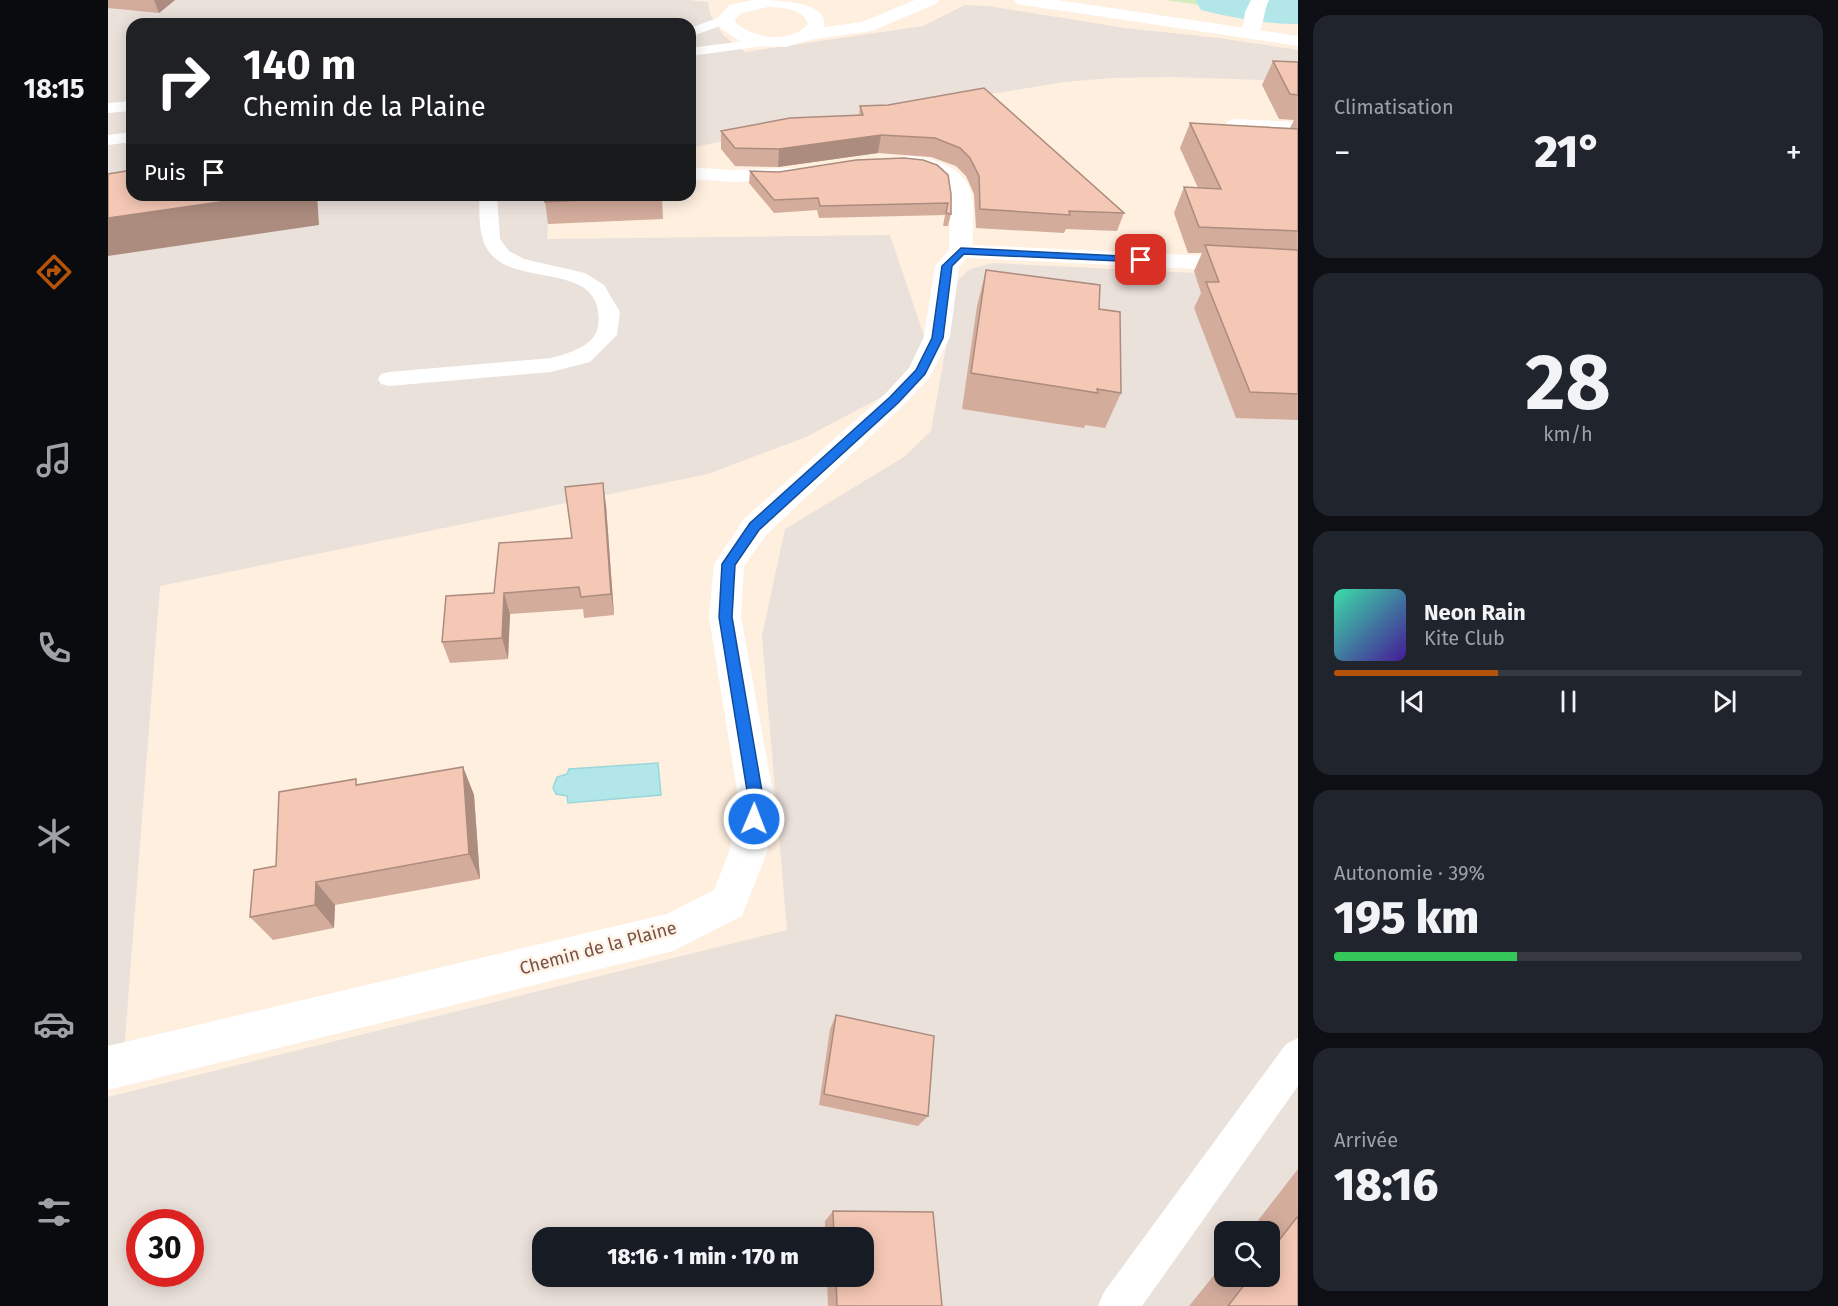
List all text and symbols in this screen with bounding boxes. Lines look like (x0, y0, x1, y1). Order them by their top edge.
text: 140 m (243, 40, 356, 90)
icon: right (144, 42, 222, 120)
text: 18:15 (24, 73, 84, 105)
text: Chemin de la Plaine (243, 91, 486, 123)
text: Climatisation (1334, 95, 1454, 119)
text: 21° (1534, 125, 1602, 179)
text: − (1334, 133, 1351, 173)
text: + (1786, 133, 1802, 173)
icon: arrive (197, 156, 230, 189)
text: Puis (144, 159, 185, 186)
pin (1115, 234, 1166, 285)
icon: arrive (1124, 243, 1157, 276)
icon: directions (33, 251, 75, 293)
text: 28 (1525, 336, 1611, 430)
text: km/h (1543, 422, 1593, 446)
icon: music (33, 439, 75, 481)
text: Neon Rain (1424, 599, 1526, 626)
text: Kite Club (1424, 626, 1505, 650)
icon: phone (33, 627, 75, 669)
icon: previous (1396, 685, 1429, 718)
icon: pause (1552, 685, 1585, 718)
icon: next (1708, 685, 1741, 718)
position arrow (722, 787, 786, 851)
icon: climate (33, 815, 75, 857)
text: Autonomie · 39% (1334, 861, 1485, 885)
text: 195 km (1334, 891, 1479, 945)
street label: Chemin de la Plaine (517, 916, 679, 980)
icon: car (33, 1003, 75, 1045)
text: Arrivée (1334, 1128, 1398, 1152)
text: 18:16 (1334, 1158, 1438, 1212)
icon: filters (33, 1191, 75, 1233)
speed limit sign: 30 (126, 1209, 204, 1287)
map controls (1214, 1221, 1280, 1287)
button: search (1214, 1221, 1280, 1287)
text: 18:16 · 1 min · 170 m (607, 1243, 799, 1270)

